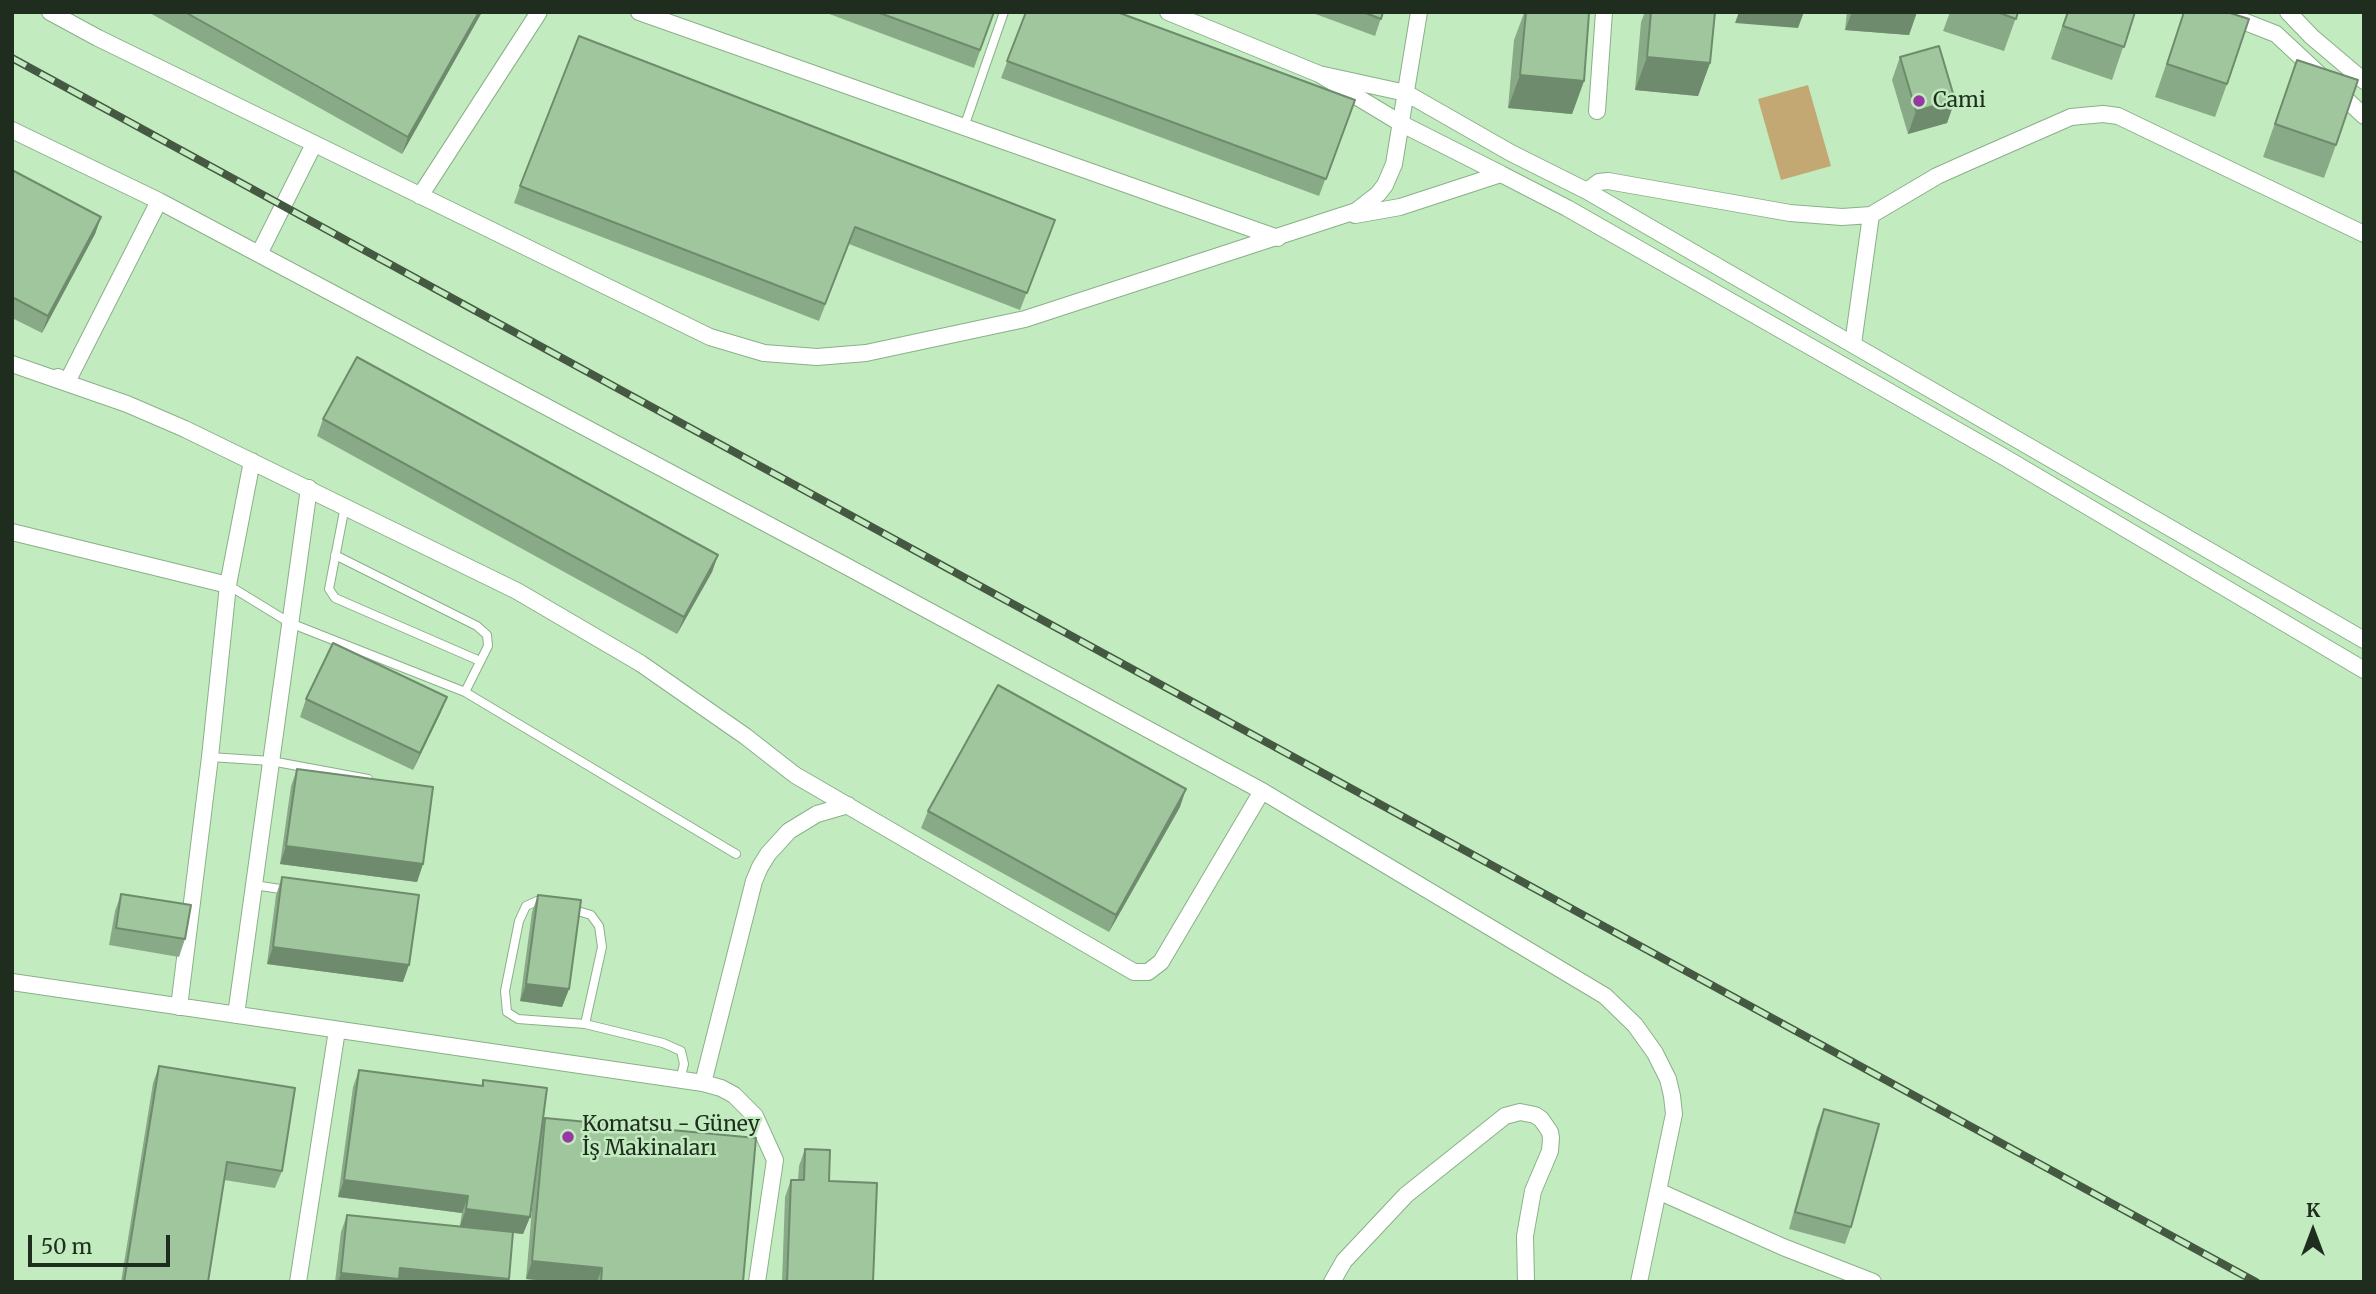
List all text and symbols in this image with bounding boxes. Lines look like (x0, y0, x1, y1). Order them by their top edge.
place label: Cami (1933, 88, 1986, 114)
marker: Cami (1911, 93, 1927, 109)
place label: Komatsu - Güney İş Makinaları (582, 1112, 760, 1162)
marker: Komatsu - Güney İş Makinaları (560, 1129, 576, 1145)
north arrow (2278, 1196, 2348, 1266)
text: K (2306, 1198, 2320, 1222)
scale bar (32, 1220, 173, 1264)
text: 50 m (41, 1233, 92, 1260)

